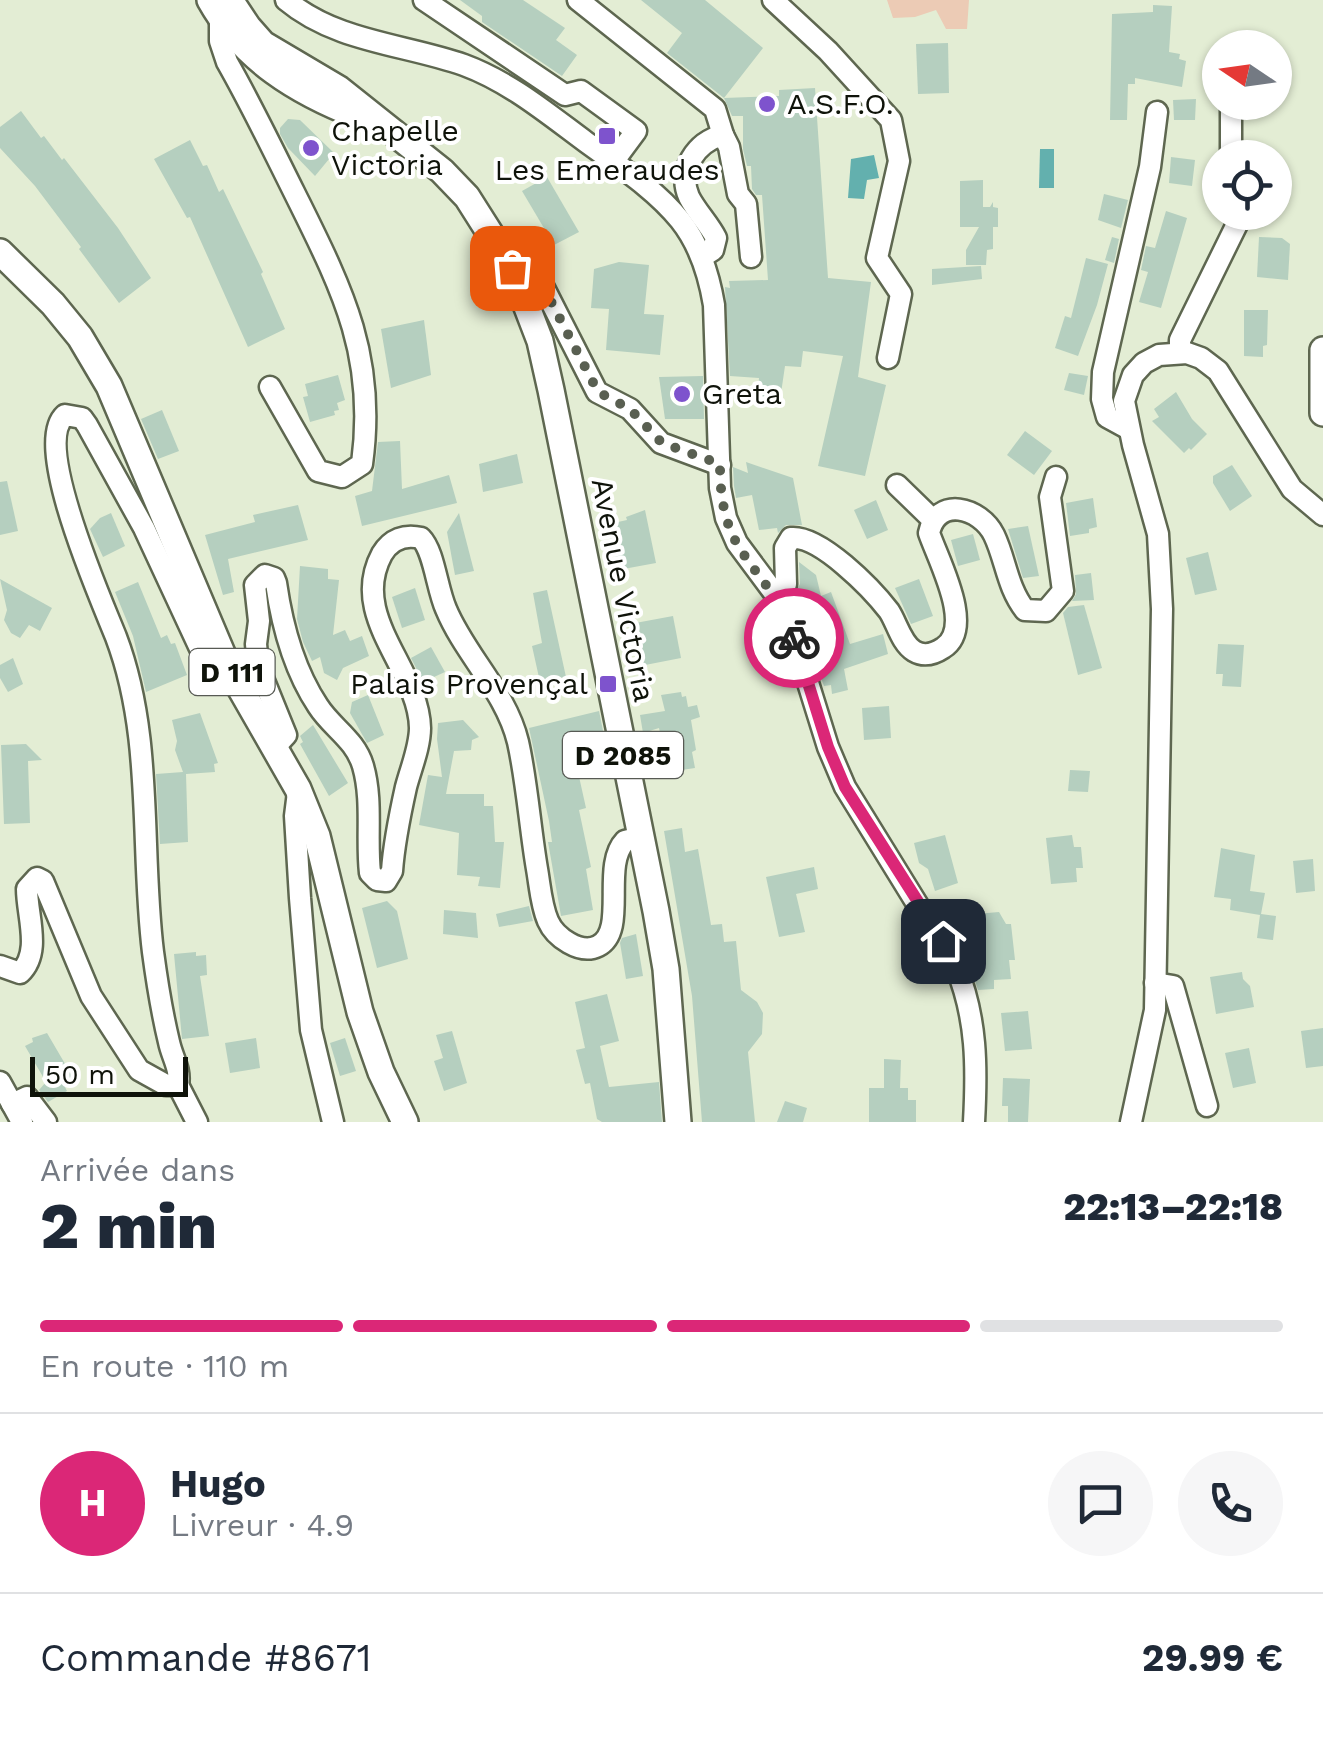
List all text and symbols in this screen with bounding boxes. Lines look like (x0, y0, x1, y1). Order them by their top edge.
north arrow (1202, 30, 1292, 120)
map controls (1202, 30, 1292, 230)
place label: A.S.F.O. (787, 86, 894, 121)
marker: A.S.F.O. (756, 93, 778, 115)
place label: Chapelle Victoria (331, 113, 459, 182)
marker: Les Emeraudes (596, 125, 618, 147)
marker: Chapelle Victoria (300, 137, 322, 159)
button: locate (1202, 140, 1292, 230)
place label: Les Emeraudes (494, 152, 720, 187)
pin (470, 226, 555, 311)
icon: bag (485, 241, 540, 296)
place label: Greta (702, 376, 782, 411)
marker: Greta (671, 383, 693, 405)
street label: Avenue Victoria (585, 475, 662, 705)
courier (744, 588, 844, 688)
icon: bike (767, 611, 822, 666)
road number: D 111 (190, 649, 274, 695)
place label: Palais Provençal (350, 666, 588, 701)
marker: Palais Provençal (597, 673, 619, 695)
road number: D 2085 (563, 732, 683, 778)
pin (901, 899, 986, 984)
icon: home (916, 914, 971, 969)
scale bar (30, 1052, 188, 1096)
text: 50 m (45, 1058, 115, 1091)
text: Arrivée dans (40, 1151, 235, 1189)
text: 22:13–22:18 (1063, 1185, 1283, 1229)
text: 2 min (40, 1188, 217, 1264)
text: En route · 110 m (40, 1347, 289, 1385)
button: chat (1048, 1451, 1153, 1556)
button: phone (1178, 1451, 1283, 1556)
text: Hugo (170, 1462, 266, 1506)
text: H (78, 1481, 107, 1525)
text: Livreur · 4.9 (170, 1506, 354, 1544)
text: Commande #8671 (40, 1636, 372, 1680)
text: 29.99 € (1142, 1636, 1283, 1680)

